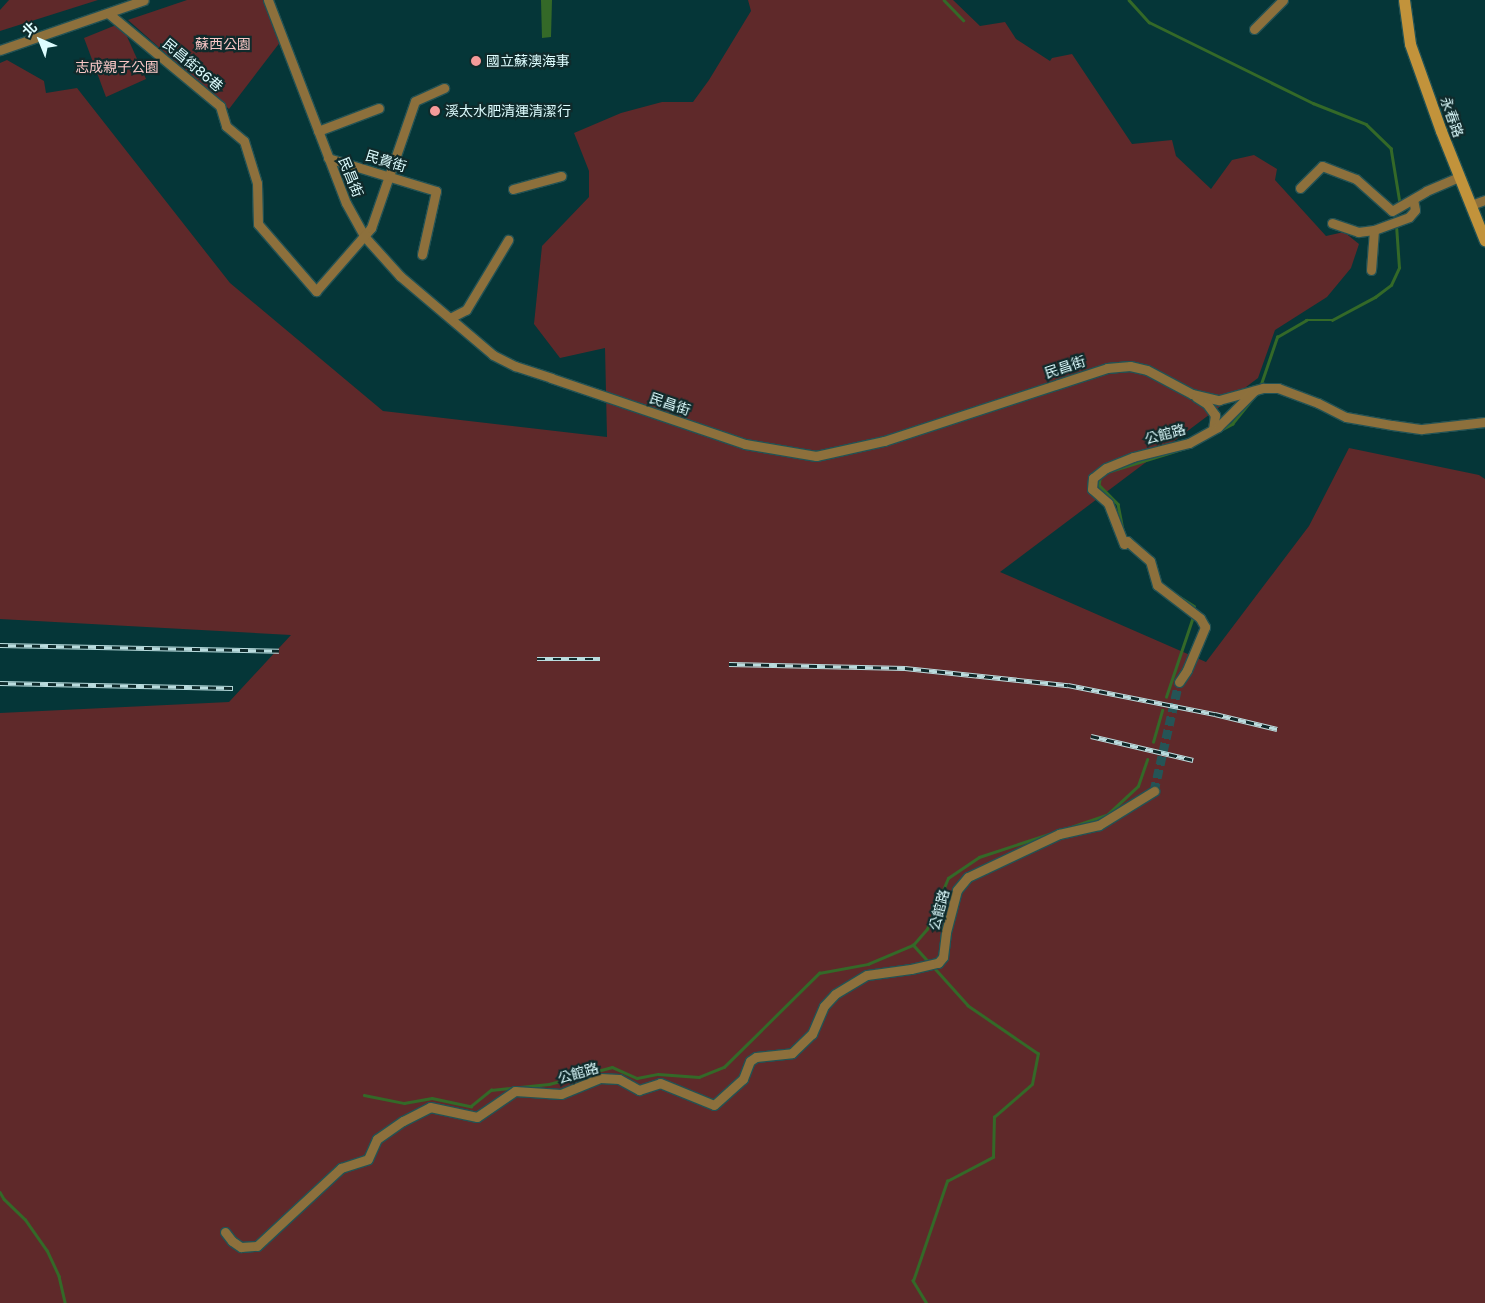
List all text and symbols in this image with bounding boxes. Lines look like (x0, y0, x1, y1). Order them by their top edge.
north arrow (15, 15, 65, 65)
text: 北 (18, 18, 40, 40)
street label: 民昌街86巷 (160, 35, 226, 95)
park label: 蘇西公園 (195, 36, 251, 52)
place label: 國立蘇澳海事 (486, 53, 570, 69)
marker: 國立蘇澳海事 (470, 55, 482, 67)
park label: 志成親子公園 (75, 59, 159, 75)
street label: 永春路 (1437, 94, 1467, 140)
place label: 溪太水肥清運清潔行 (445, 103, 571, 119)
marker: 溪太水肥清運清潔行 (429, 105, 441, 117)
street label: 民貴街 (363, 147, 409, 175)
street label: 民昌街 (335, 154, 367, 200)
street label: 民昌街 (1042, 353, 1088, 381)
street label: 民昌街 (647, 389, 693, 419)
street label: 公館路 (1143, 420, 1187, 448)
street label: 公館路 (925, 888, 953, 932)
street label: 公館路 (555, 1059, 601, 1087)

